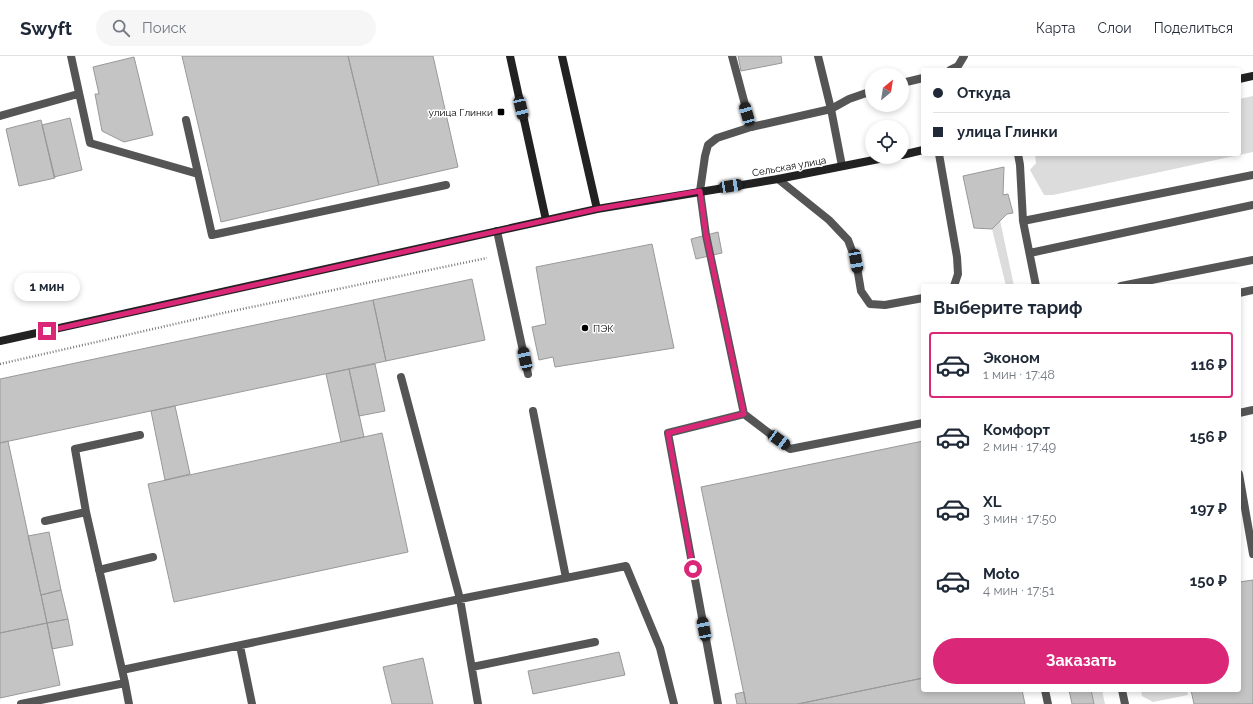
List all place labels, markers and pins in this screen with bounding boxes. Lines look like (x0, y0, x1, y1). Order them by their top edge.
place label: улица Глинки (428, 107, 493, 118)
marker: улица Глинки (496, 107, 506, 117)
marker: ПЭК (580, 323, 590, 333)
place label: ПЭК (593, 323, 614, 334)

